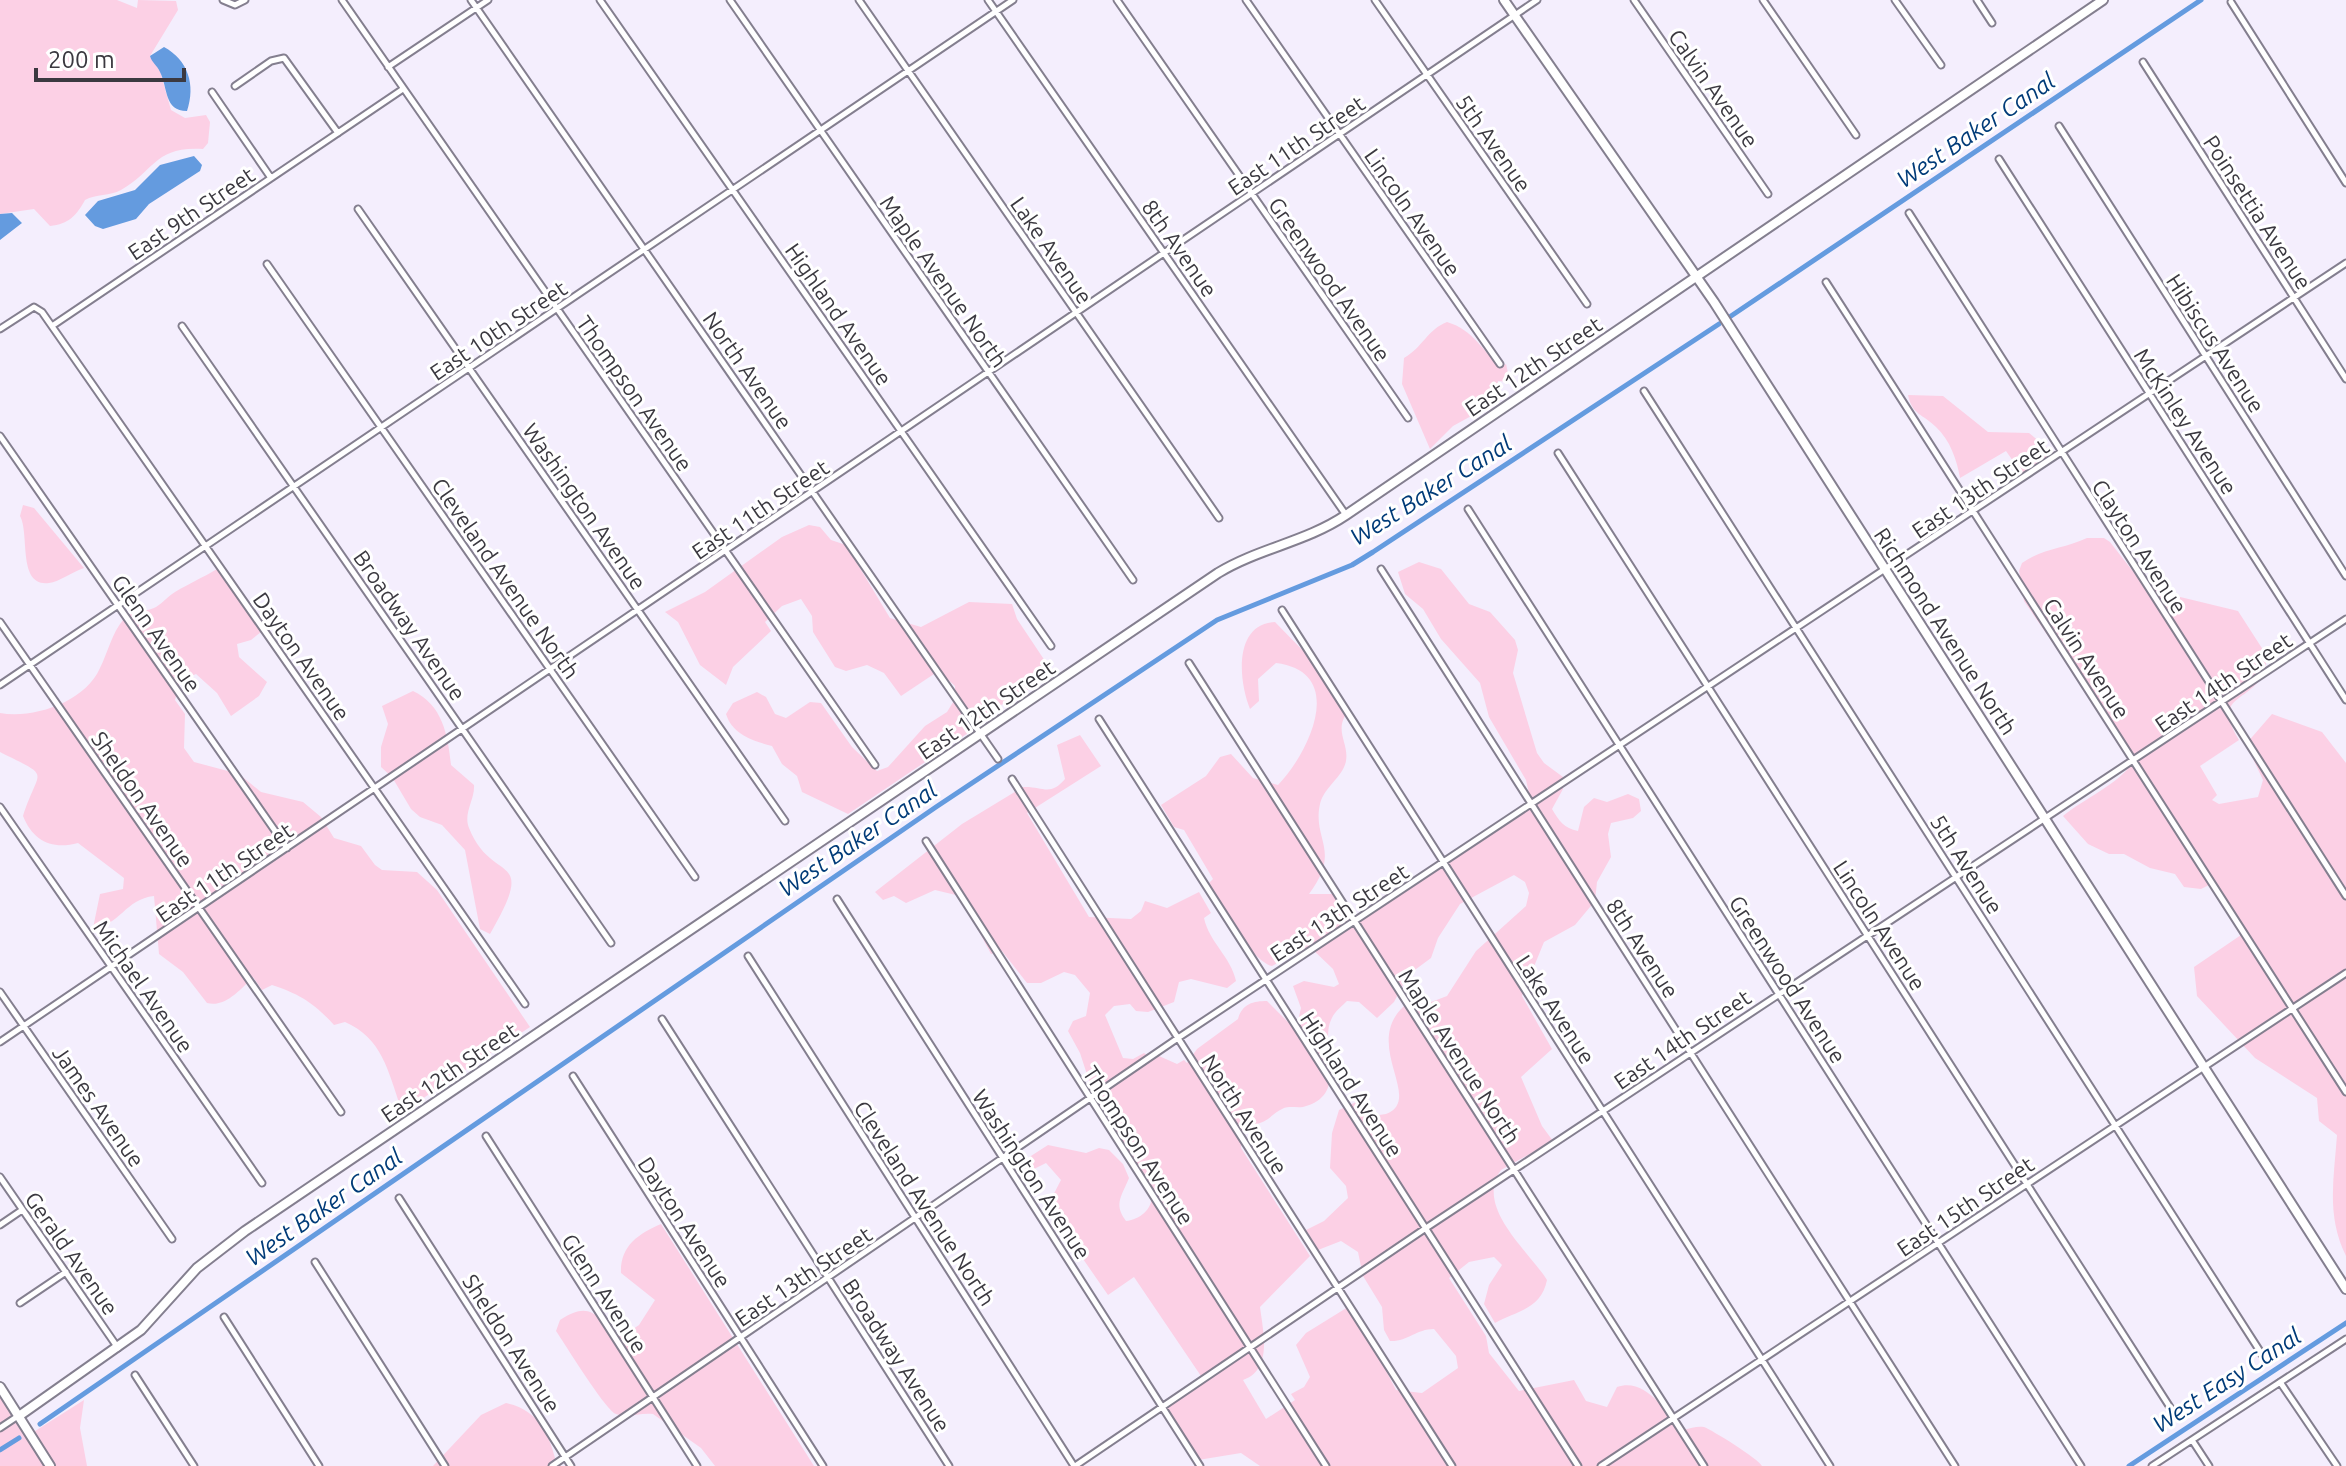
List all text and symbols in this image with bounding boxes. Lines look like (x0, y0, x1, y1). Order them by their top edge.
street label: Calvin Avenue (1664, 24, 1764, 152)
scale bar (36, 32, 184, 82)
text: 200 m (48, 46, 115, 73)
water label: West Baker Canal (1892, 67, 2060, 193)
street label: East 11th Street (1223, 90, 1369, 200)
street label: 5th Avenue (1451, 90, 1537, 196)
street label: Poinsettia Avenue (2199, 130, 2317, 294)
street label: Lincoln Avenue (1360, 144, 1466, 280)
street label: East 9th Street (123, 161, 259, 264)
street label: Maple Avenue North (875, 190, 1013, 372)
street label: Lake Avenue (1006, 192, 1098, 308)
street label: Greenwood Avenue (1264, 192, 1396, 366)
street label: 8th Avenue (1137, 195, 1223, 301)
street label: Highland Avenue (781, 238, 897, 390)
street label: Hibiscus Avenue (2162, 269, 2270, 417)
street label: East 10th Street (425, 275, 571, 385)
street label: North Avenue (698, 307, 798, 433)
street label: Thompson Avenue (572, 311, 698, 475)
street label: East 12th Street (1460, 311, 1606, 421)
street label: McKinley Avenue (2130, 343, 2242, 499)
street label: Washington Avenue (518, 418, 652, 594)
water label: West Baker Canal (1345, 429, 1517, 550)
street label: East 13th Street (1907, 433, 2053, 543)
street label: East 11th Street (687, 454, 833, 564)
street label: Cleveland Avenue North (427, 473, 585, 683)
street label: Clayton Avenue (2087, 474, 2193, 618)
street label: Richmond Avenue North (1870, 523, 2022, 739)
street label: Broadway Avenue (349, 545, 471, 705)
street label: Glenn Avenue (108, 570, 206, 696)
street label: Dayton Avenue (249, 587, 355, 725)
street label: Calvin Avenue (2039, 593, 2135, 723)
street label: East 14th Street (2150, 627, 2296, 737)
street label: East 12th Street (913, 654, 1059, 764)
street label: Sheldon Avenue (87, 727, 199, 871)
water label: West Baker Canal (774, 776, 942, 902)
street label: 5th Avenue (1926, 810, 2008, 918)
street label: East 11th Street (151, 817, 297, 927)
street label: Lincoln Avenue (1829, 855, 1931, 995)
street label: East 13th Street (1265, 858, 1413, 966)
street label: Greenwood Avenue (1725, 891, 1851, 1067)
street label: 8th Avenue (1602, 894, 1684, 1002)
street label: Michael Avenue (89, 915, 199, 1057)
street label: Lake Avenue (1512, 950, 1600, 1068)
street label: Maple Avenue North (1394, 964, 1526, 1148)
street label: East 14th Street (1609, 984, 1755, 1094)
street label: Highland Avenue (1296, 1007, 1408, 1161)
street label: East 12th Street (376, 1017, 522, 1127)
street label: James Avenue (48, 1041, 150, 1171)
street label: North Avenue (1197, 1050, 1293, 1178)
street label: Thompson Avenue (1078, 1061, 1200, 1229)
street label: Washington Avenue (968, 1085, 1096, 1263)
street label: Cleveland Avenue North (849, 1096, 1001, 1310)
water label: West Baker Canal (240, 1143, 408, 1271)
street label: East 15th Street (1892, 1151, 2038, 1261)
street label: Dayton Avenue (633, 1152, 737, 1292)
street label: Gerald Avenue (20, 1187, 124, 1319)
street label: East 13th Street (730, 1221, 876, 1331)
street label: Glenn Avenue (557, 1229, 653, 1357)
street label: Sheldon Avenue (458, 1269, 566, 1417)
street label: Broadway Avenue (838, 1274, 956, 1436)
water label: West Easy Canal (2148, 1322, 2306, 1438)

